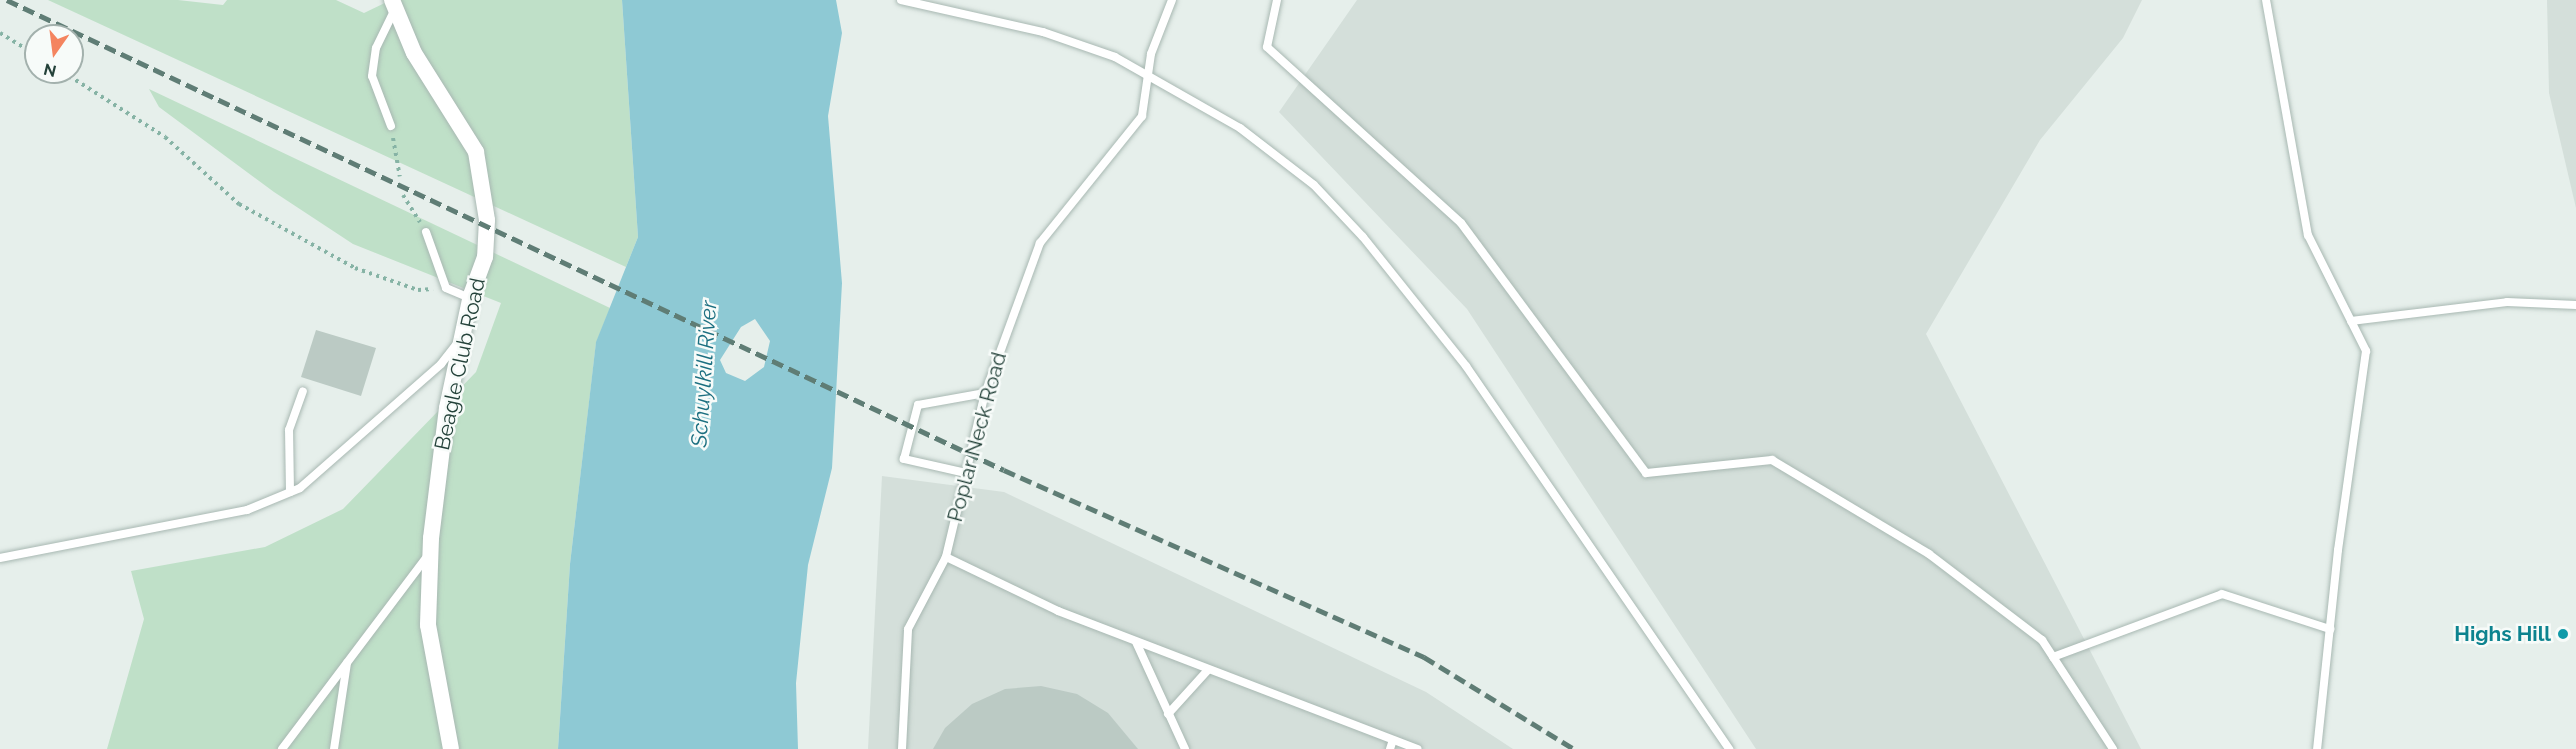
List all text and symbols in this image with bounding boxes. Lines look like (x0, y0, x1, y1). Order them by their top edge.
north arrow (24, 24, 84, 84)
text: N (42, 59, 58, 81)
street label: Beagle Club Road (429, 276, 491, 452)
water label: Schuylkill River (686, 299, 722, 449)
street label: Poplar Neck Road (942, 349, 1012, 525)
place label: Highs Hill (2454, 621, 2551, 647)
marker: Highs Hill (2556, 627, 2570, 641)

